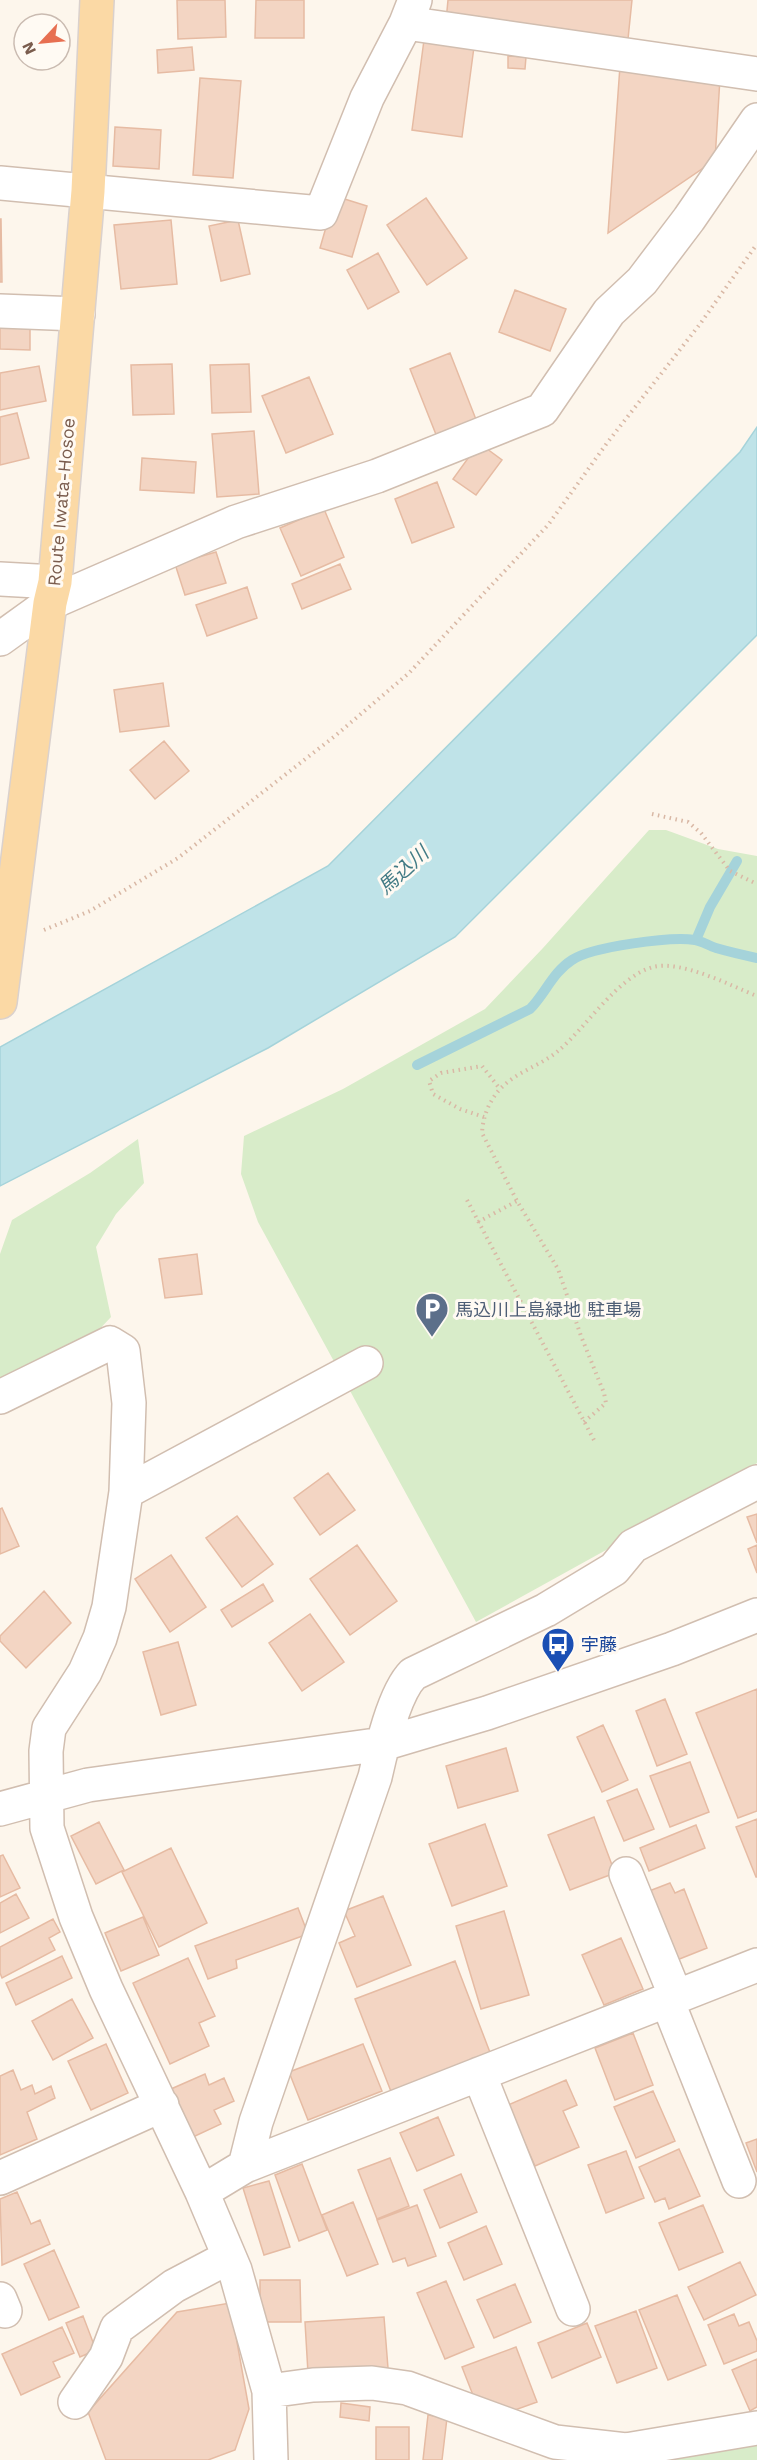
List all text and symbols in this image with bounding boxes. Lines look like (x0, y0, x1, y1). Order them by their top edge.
north arrow (12, 12, 72, 72)
text: N (18, 39, 40, 58)
street label: Route Iwata-Hosoe (43, 417, 79, 587)
water label: 馬込川 (373, 840, 435, 899)
parking icon: 馬込川上島緑地 駐車場 (414, 1291, 450, 1338)
place label: 馬込川上島緑地 駐車場 (455, 1299, 641, 1320)
bus stop icon: 宇藤 (540, 1626, 576, 1673)
place label: 宇藤 (581, 1634, 617, 1655)

